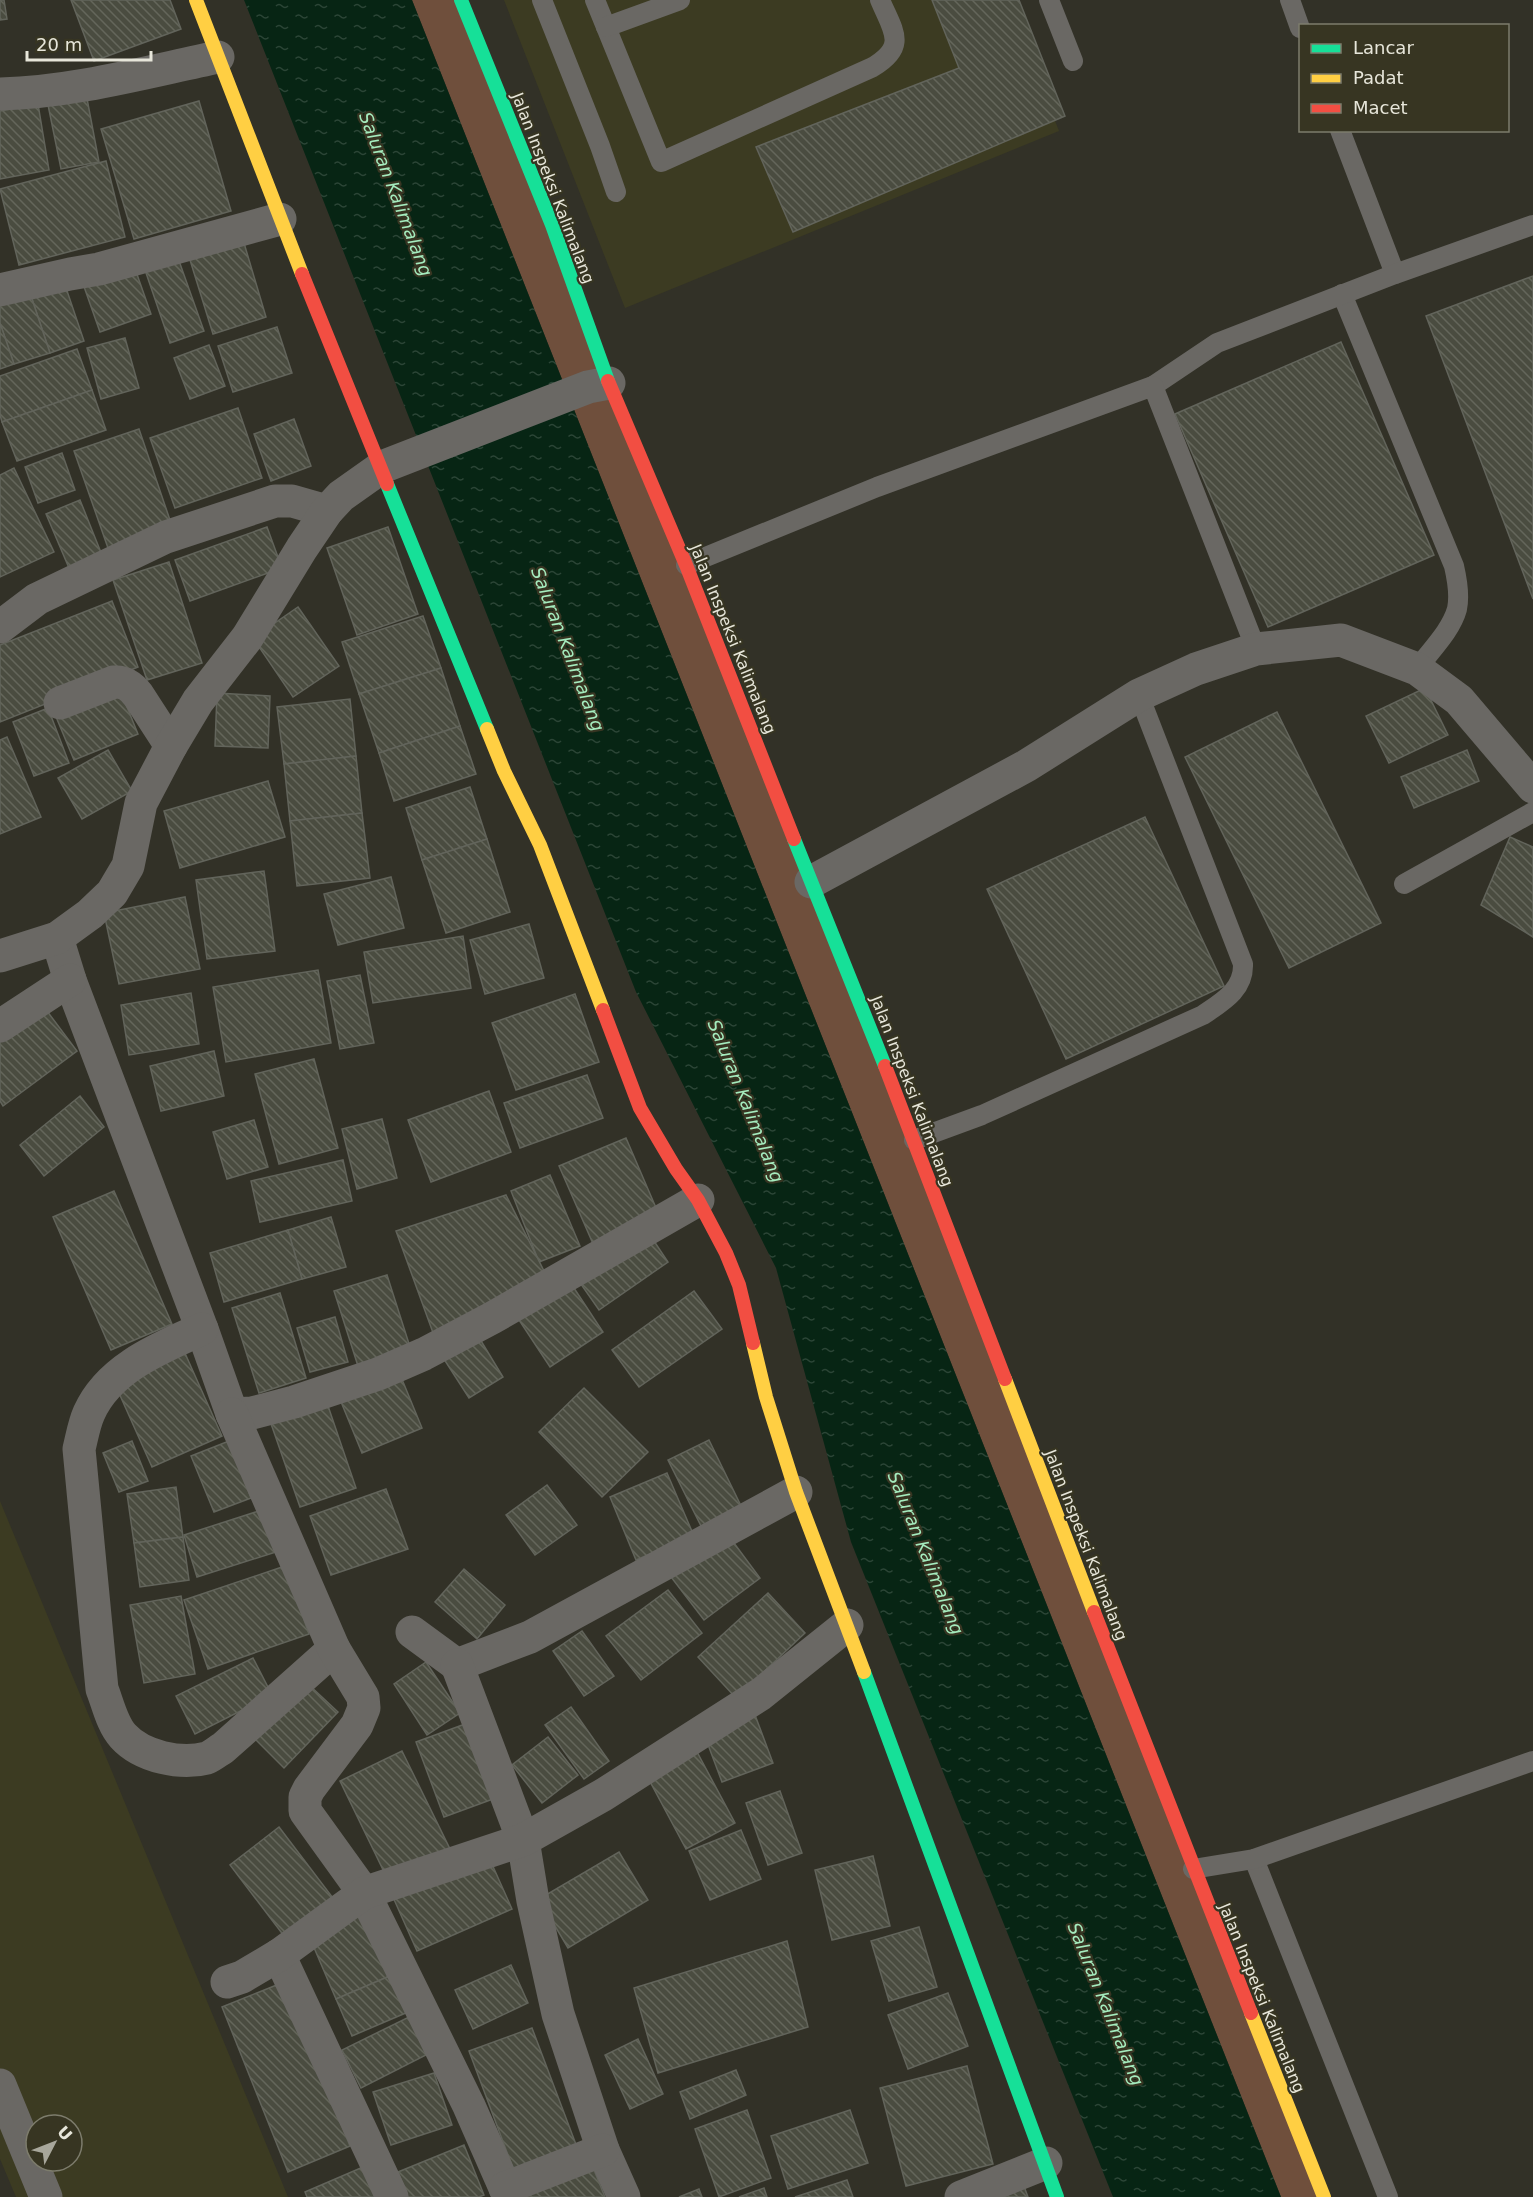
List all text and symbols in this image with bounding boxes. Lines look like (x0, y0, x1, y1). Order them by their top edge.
scale bar (27, 24, 152, 62)
legend (1299, 24, 1509, 132)
text: 20 m (36, 34, 82, 55)
text: Lancar (1353, 37, 1414, 58)
text: Padat (1353, 67, 1404, 88)
street label: Jalan Inspeksi Kalimalang (507, 89, 598, 286)
text: Macet (1353, 97, 1408, 118)
water label: Saluran Kalimalang (355, 109, 437, 279)
street label: Jalan Inspeksi Kalimalang (686, 540, 780, 737)
water label: Saluran Kalimalang (527, 564, 609, 734)
street label: Jalan Inspeksi Kalimalang (866, 992, 957, 1189)
water label: Saluran Kalimalang (704, 1016, 788, 1186)
street label: Jalan Inspeksi Kalimalang (1040, 1446, 1131, 1643)
water label: Saluran Kalimalang (884, 1468, 968, 1638)
street label: Jalan Inspeksi Kalimalang (1215, 1899, 1309, 2096)
water label: Saluran Kalimalang (1064, 1919, 1148, 2089)
north arrow (24, 2113, 84, 2173)
text: U (53, 2122, 76, 2144)

